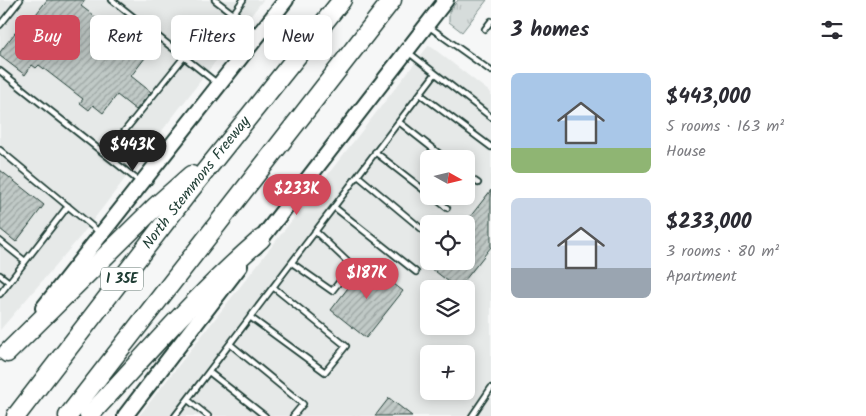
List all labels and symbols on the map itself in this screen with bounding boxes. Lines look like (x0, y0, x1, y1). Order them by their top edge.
street label: North Stemmons Freeway (136, 110, 257, 255)
pin: $443K (98, 130, 168, 172)
north arrow (420, 150, 475, 205)
pin: $233K (262, 174, 332, 216)
pin: $187K (332, 258, 402, 300)
road number: I 35E (101, 268, 143, 290)

